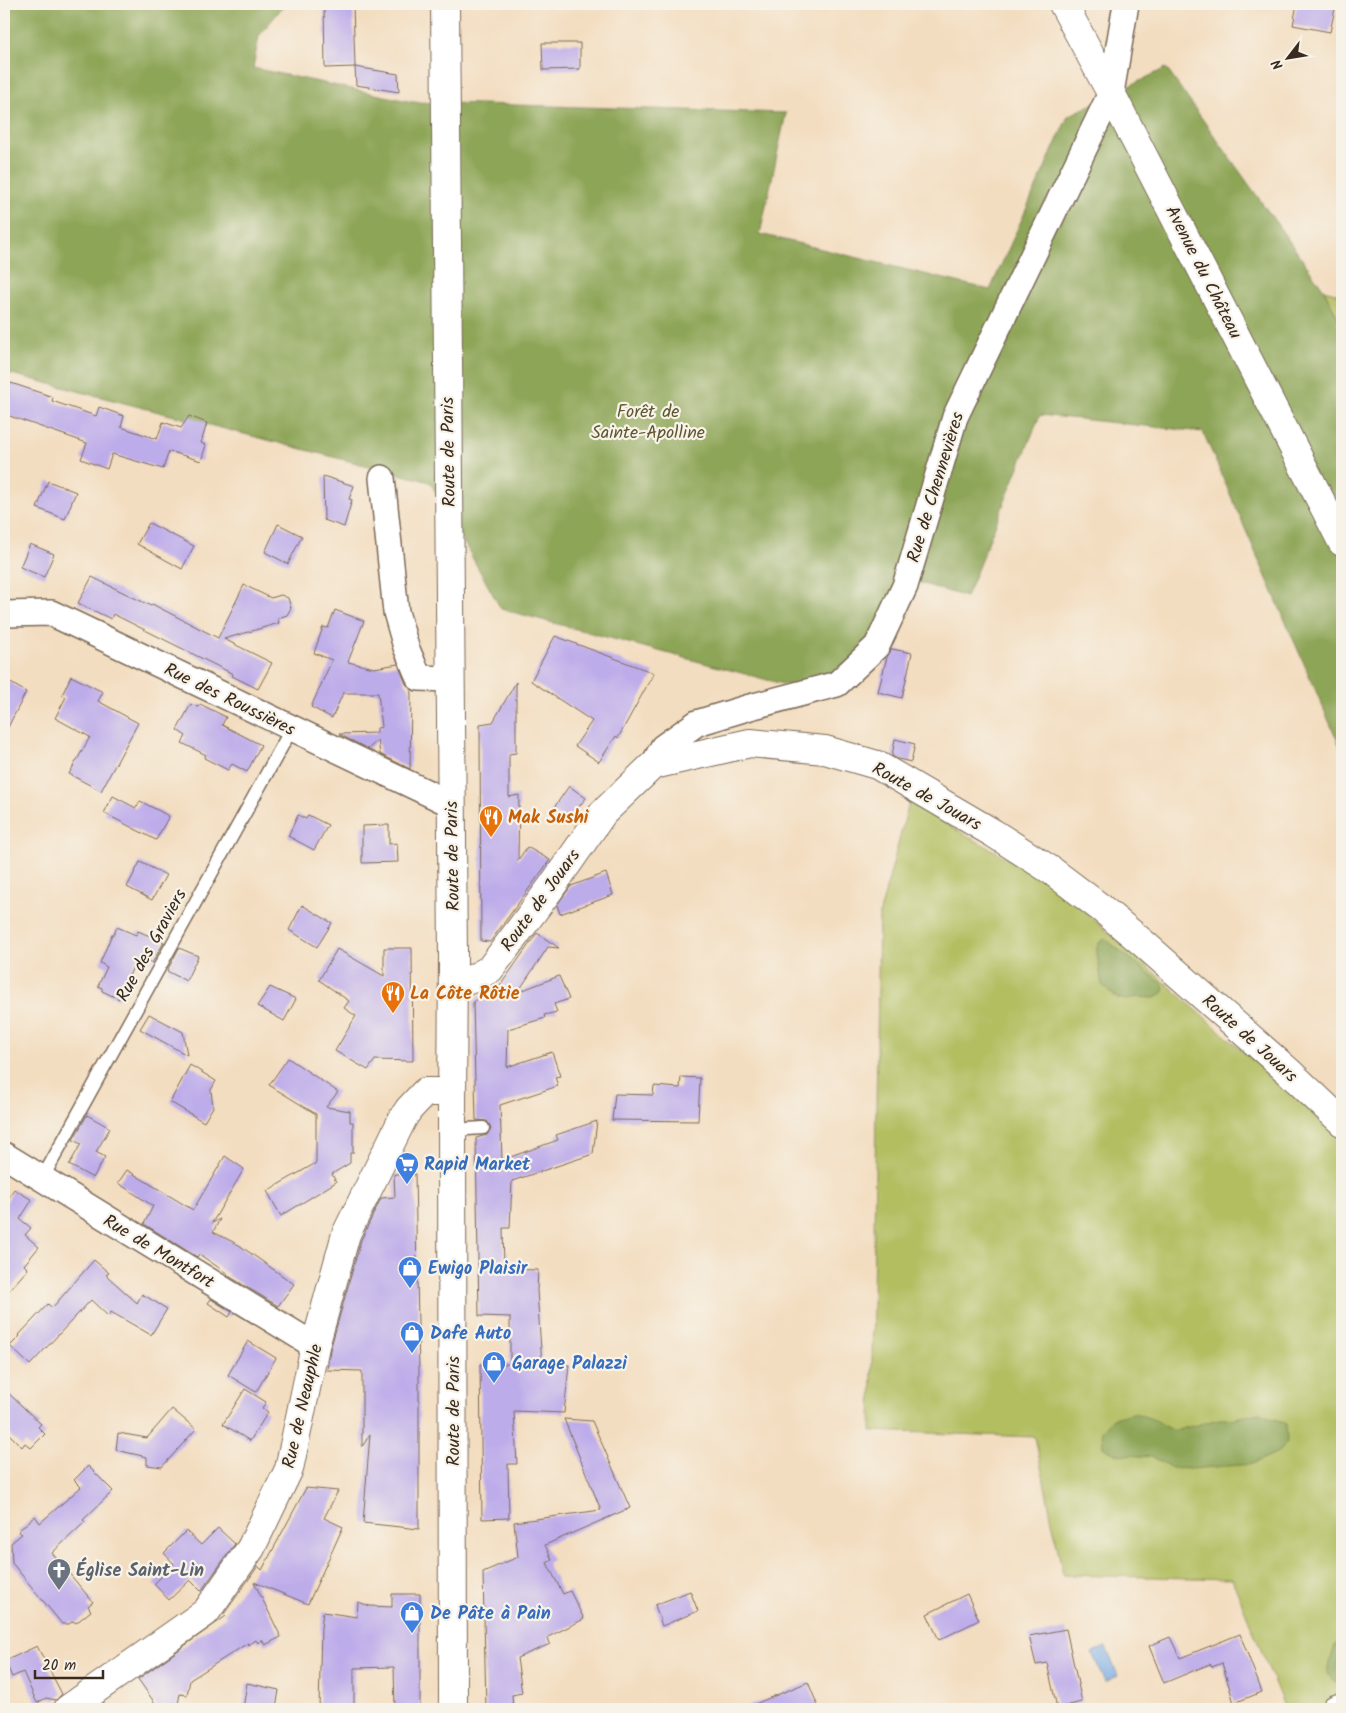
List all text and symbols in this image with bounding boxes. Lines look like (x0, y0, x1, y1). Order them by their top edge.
north arrow (1264, 32, 1314, 82)
text: N (1266, 55, 1289, 74)
street label: Avenue du Château (1157, 201, 1249, 345)
street label: Route de Paris (434, 396, 465, 507)
park label: Forêt de Sainte-Apolline (591, 398, 705, 448)
street label: Rue de Chennevières (900, 408, 973, 566)
street label: Rue des Roussières (159, 656, 300, 745)
street label: Route de Jouars (866, 755, 987, 840)
street label: Route de Paris (438, 800, 469, 911)
restaurant icon: Mak Sushi (478, 804, 504, 838)
place label: Mak Sushi (508, 804, 589, 833)
street label: Route de Jouars (494, 843, 589, 958)
street label: Rue des Graviers (109, 884, 196, 1008)
restaurant icon: La Côte Rôtie (380, 980, 406, 1014)
place label: La Côte Rôtie (410, 980, 520, 1009)
street label: Route de Jouars (1194, 988, 1304, 1091)
supermarket icon: Rapid Market (394, 1151, 420, 1185)
place label: Rapid Market (424, 1151, 531, 1180)
street label: Rue de Montfort (97, 1208, 220, 1298)
shop icon: Ewigo Plaisir (397, 1255, 423, 1289)
place label: Ewigo Plaisir (428, 1255, 529, 1284)
shop icon: Dafe Auto (399, 1320, 425, 1354)
place label: Dafe Auto (430, 1320, 511, 1349)
street label: Rue de Neauphle (275, 1341, 332, 1471)
shop icon: Garage Palazzi (481, 1350, 507, 1384)
place label: Garage Palazzi (512, 1350, 627, 1379)
street label: Route de Paris (440, 1356, 469, 1466)
church icon: Église Saint-Lin (46, 1557, 72, 1591)
place label: Église Saint-Lin (76, 1557, 204, 1586)
shop icon: De Pâte à Pain (399, 1600, 425, 1634)
place label: De Pâte à Pain (430, 1600, 551, 1629)
scale bar (35, 1648, 102, 1680)
text: 20 m (42, 1654, 76, 1678)

